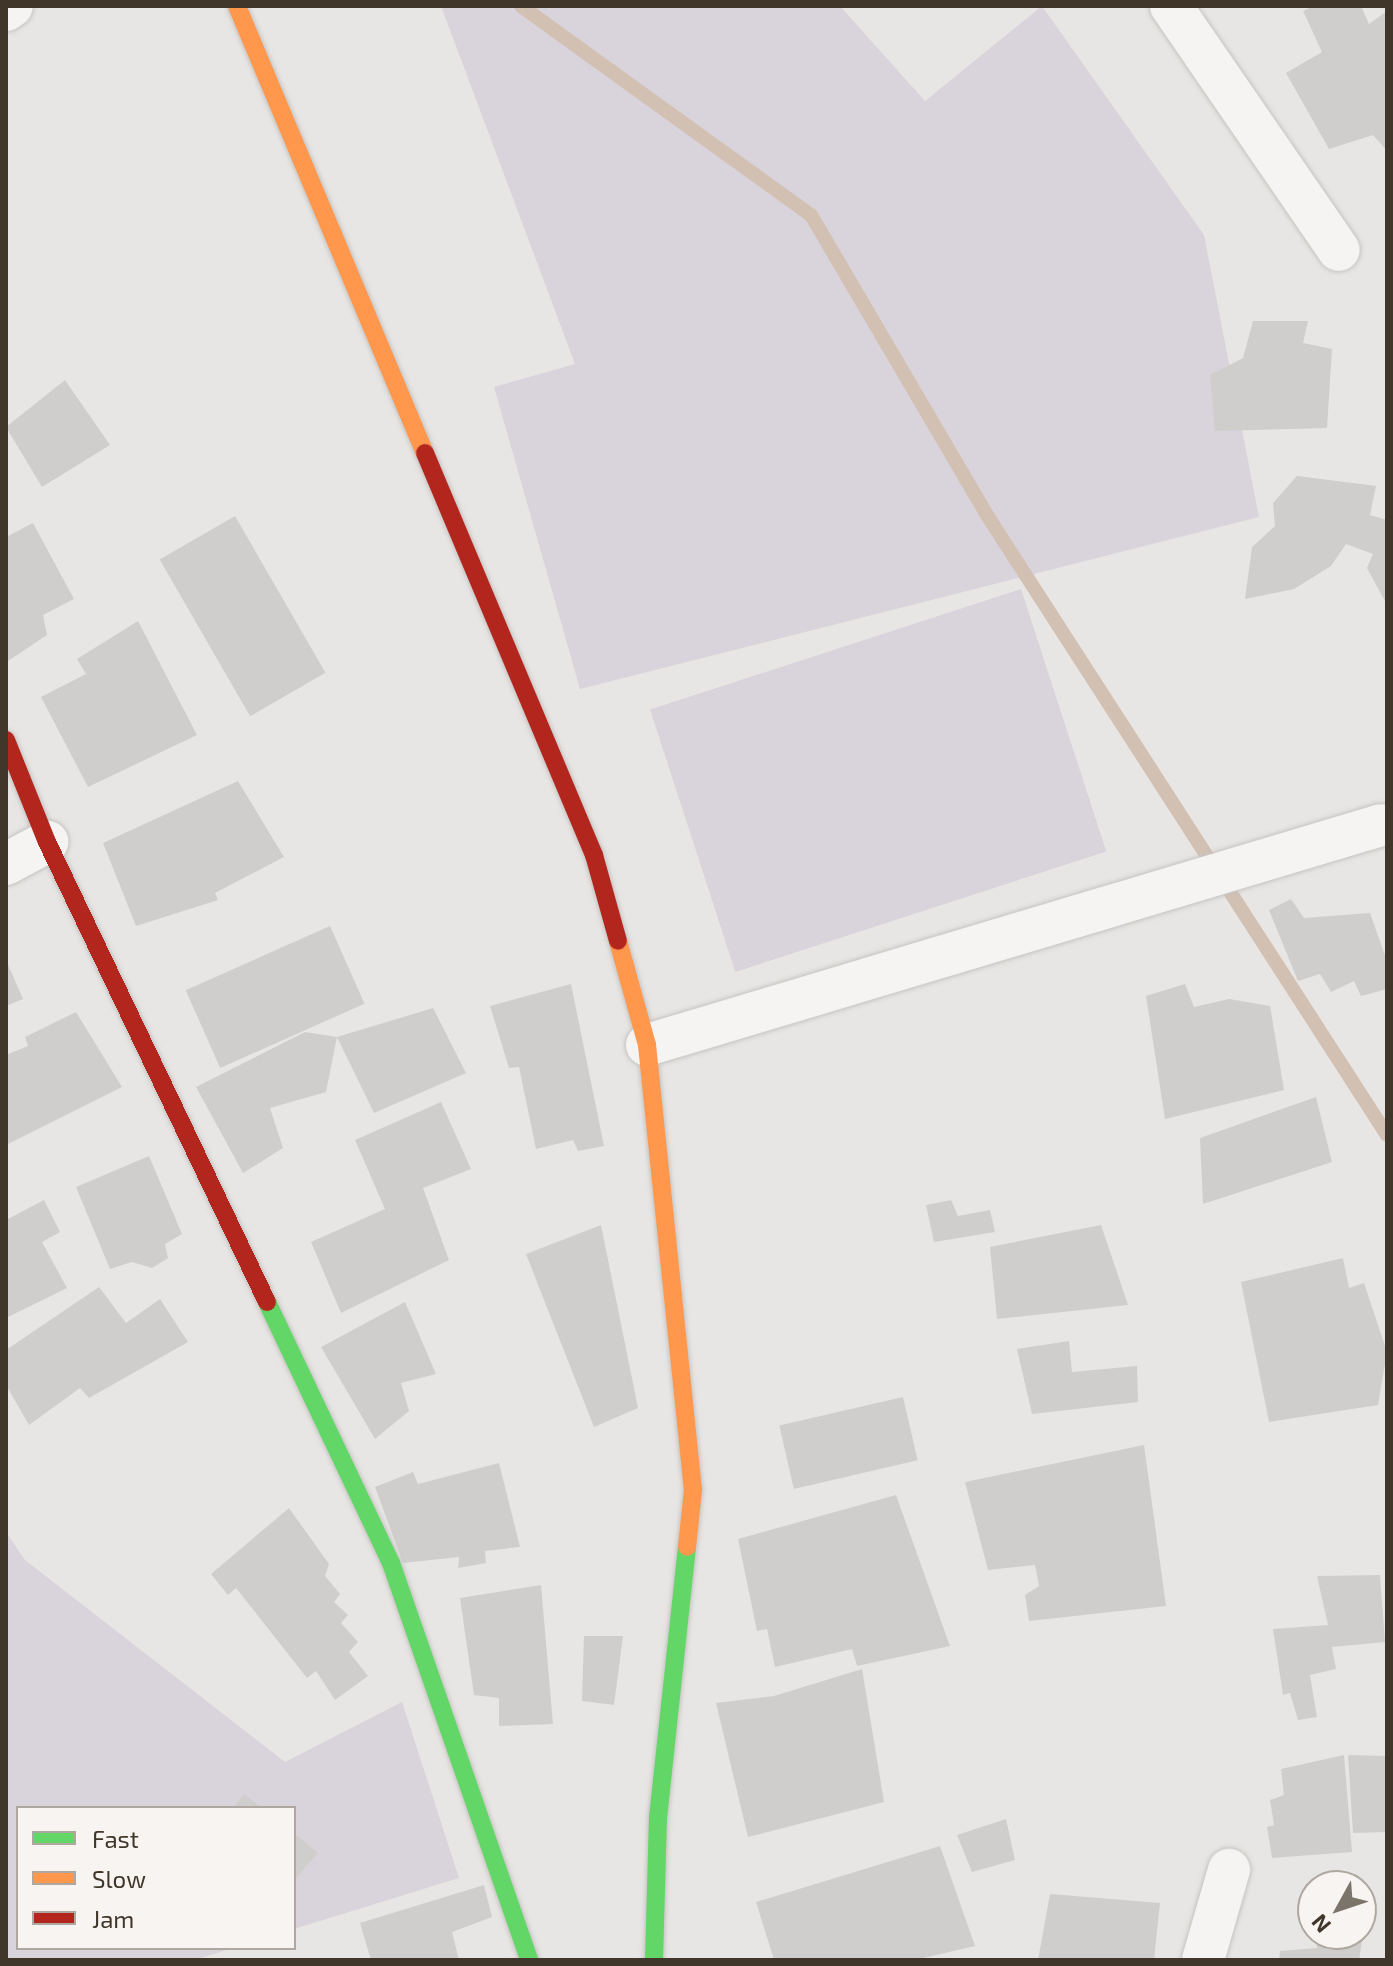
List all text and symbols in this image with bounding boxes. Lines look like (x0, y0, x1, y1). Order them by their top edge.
legend (16, 1806, 296, 1950)
text: Fast (92, 1824, 139, 1853)
text: Slow (92, 1864, 146, 1893)
north arrow (1297, 1870, 1377, 1950)
text: Jam (92, 1904, 134, 1933)
text: N (1305, 1910, 1335, 1939)

